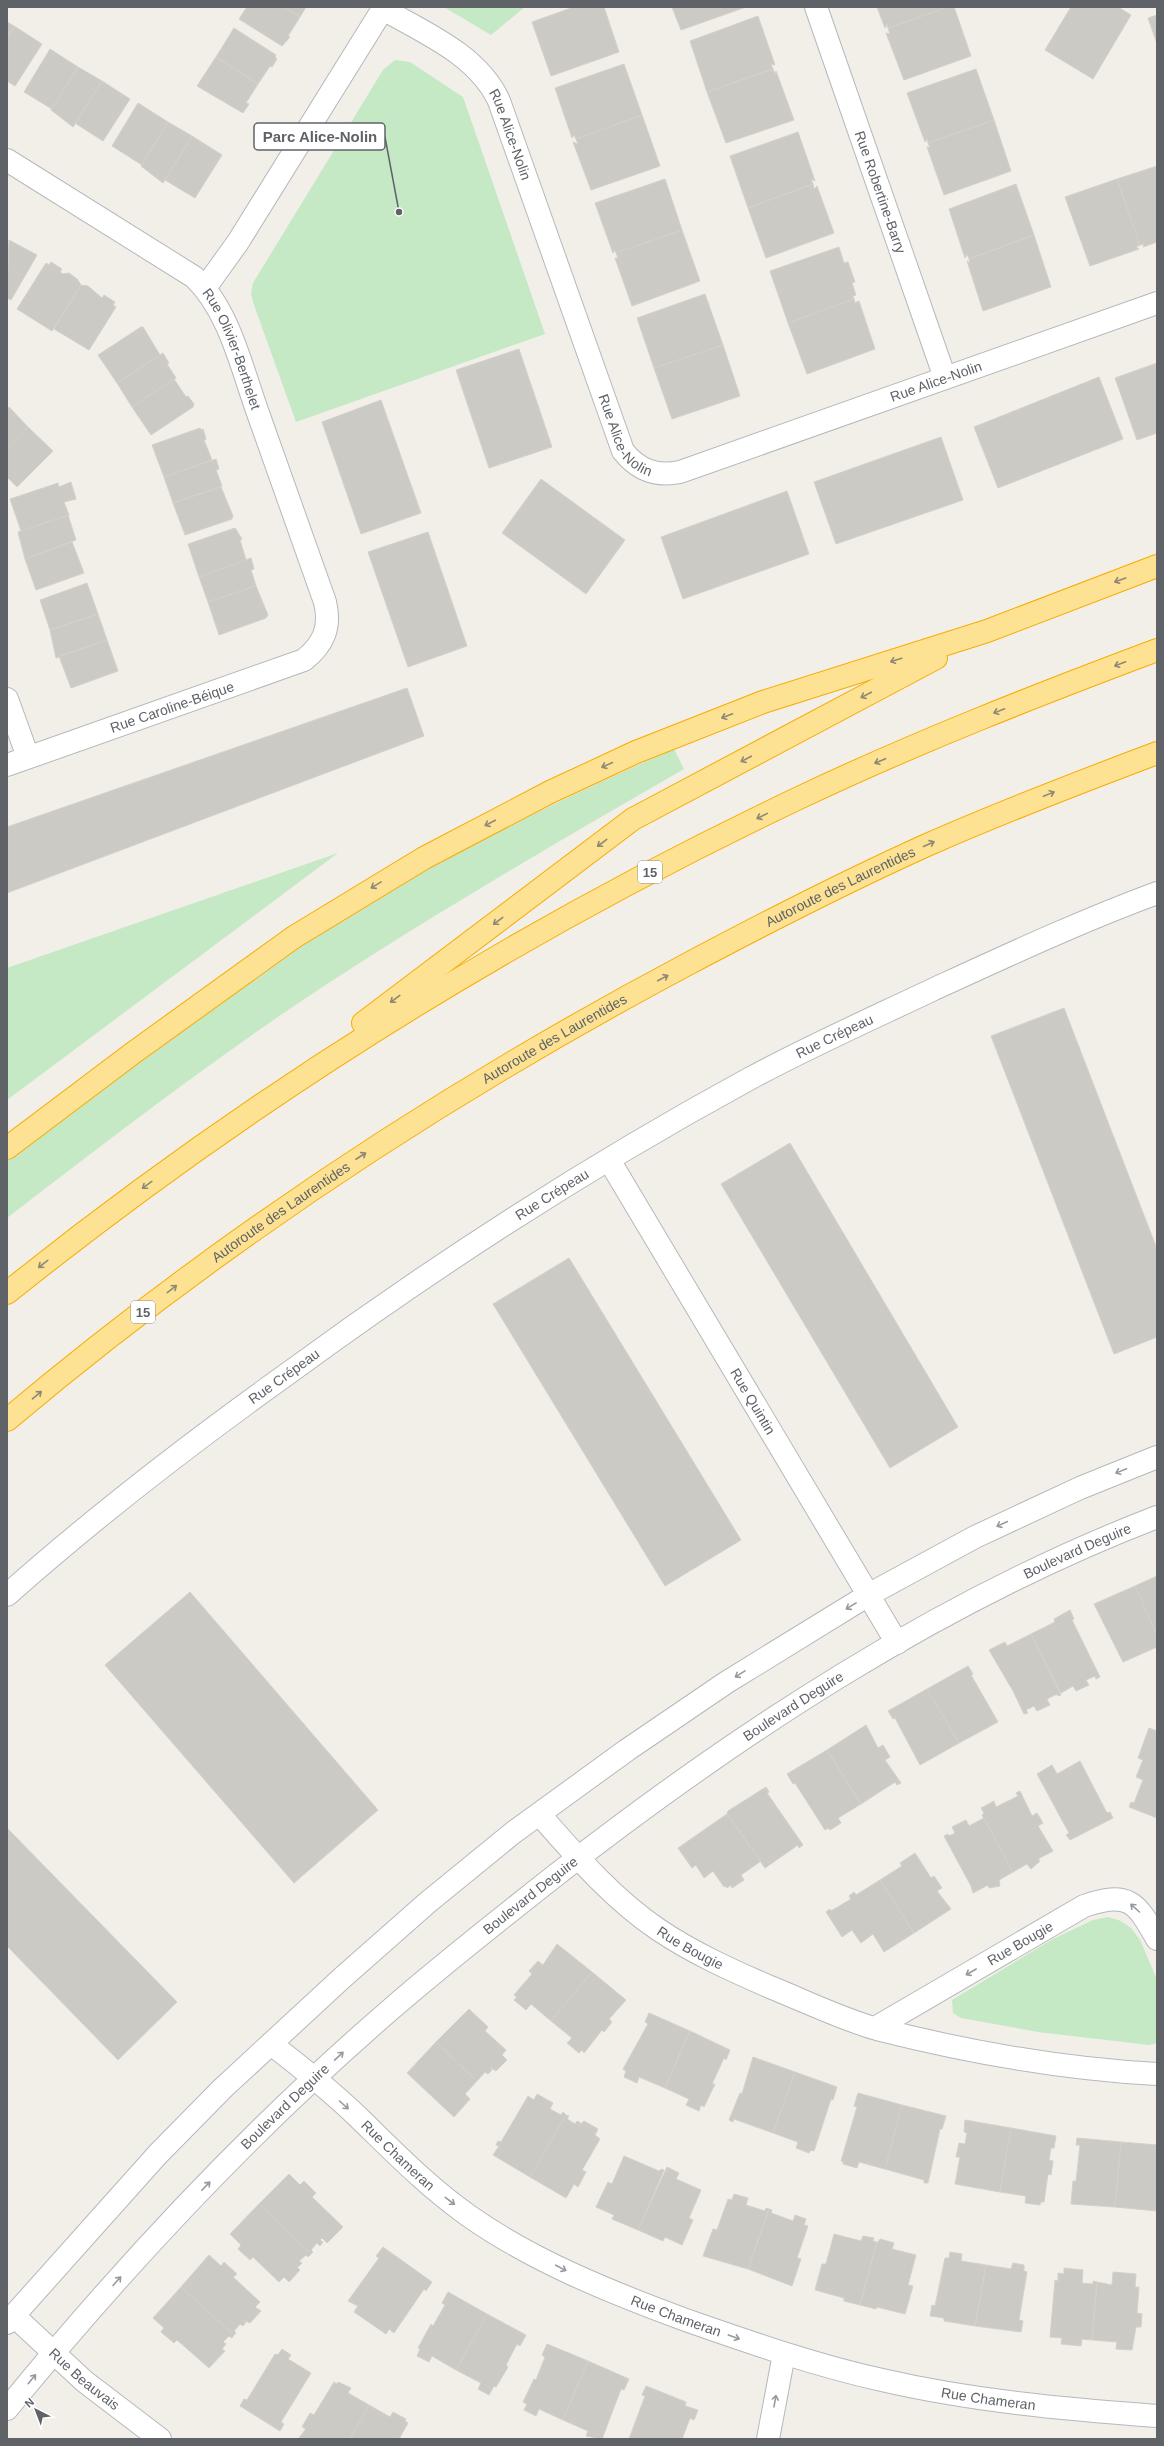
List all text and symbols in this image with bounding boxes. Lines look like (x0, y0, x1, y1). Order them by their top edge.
street label: Rue Alice-Nolin (486, 86, 534, 182)
callout: Parc Alice-Nolin (254, 123, 385, 150)
text: Parc Alice-Nolin (263, 128, 377, 145)
street label: Rue Robertine-Barry (852, 129, 909, 255)
street label: Rue Olivier-Berthelet (199, 285, 264, 412)
street label: Rue Alice-Nolin (888, 358, 984, 405)
street label: Rue Alice-Nolin (595, 392, 654, 479)
one-way arrow (1115, 576, 1127, 584)
one-way arrow (890, 657, 903, 664)
one-way arrow (1115, 660, 1127, 668)
street label: Rue Caroline-Béique (108, 678, 236, 736)
one-way arrow (860, 692, 872, 700)
one-way arrow (994, 708, 1006, 715)
one-way arrow (721, 713, 733, 721)
one-way arrow (740, 756, 752, 763)
one-way arrow (874, 758, 886, 766)
one-way arrow (601, 762, 613, 770)
one-way arrow (1043, 790, 1055, 798)
one-way arrow (756, 813, 768, 820)
one-way arrow (484, 820, 496, 827)
one-way arrow (597, 839, 608, 847)
one-way arrow (923, 840, 935, 848)
street label: Autoroute des Laurentides (763, 843, 918, 930)
road number: 15 (638, 861, 662, 883)
one-way arrow (370, 882, 382, 890)
one-way arrow (493, 917, 504, 925)
one-way arrow (656, 973, 668, 981)
street label: Autoroute des Laurentides (479, 991, 630, 1087)
one-way arrow (389, 995, 400, 1004)
street label: Rue Crépeau (793, 1011, 876, 1061)
one-way arrow (356, 1152, 367, 1160)
street label: Autoroute des Laurentides (209, 1159, 353, 1265)
street label: Rue Crépeau (512, 1165, 591, 1223)
one-way arrow (142, 1181, 153, 1189)
one-way arrow (38, 1259, 49, 1268)
one-way arrow (167, 1285, 178, 1293)
road number: 15 (131, 1301, 155, 1323)
street label: Rue Crépeau (245, 1345, 322, 1407)
street label: Rue Quintin (727, 1365, 779, 1437)
one-way arrow (31, 1390, 42, 1399)
one-way arrow (1115, 1468, 1127, 1476)
street label: Boulevard Deguire (1021, 1520, 1133, 1582)
one-way arrow (996, 1521, 1008, 1528)
one-way arrow (845, 1602, 857, 1610)
street label: Boulevard Deguire (740, 1668, 846, 1744)
one-way arrow (734, 1670, 746, 1678)
street label: Boulevard Deguire (480, 1853, 581, 1938)
one-way arrow (1130, 1903, 1140, 1912)
street label: Rue Bougie (984, 1918, 1056, 1969)
street label: Rue Bougie (654, 1923, 726, 1973)
one-way arrow (965, 1969, 977, 1977)
one-way arrow (334, 2052, 344, 2061)
street label: Boulevard Deguire (237, 2060, 332, 2152)
one-way arrow (339, 2100, 349, 2109)
street label: Rue Chameran (358, 2117, 438, 2194)
one-way arrow (201, 2181, 211, 2191)
one-way arrow (445, 2197, 456, 2206)
one-way arrow (555, 2265, 567, 2272)
one-way arrow (112, 2276, 122, 2286)
street label: Rue Chameran (629, 2292, 723, 2340)
one-way arrow (728, 2333, 740, 2341)
street label: Rue Beauvais (46, 2345, 123, 2413)
one-way arrow (27, 2374, 36, 2385)
street label: Rue Chameran (940, 2384, 1036, 2413)
north arrow (16, 2390, 56, 2430)
one-way arrow (772, 2394, 780, 2407)
text: N (22, 2395, 36, 2410)

